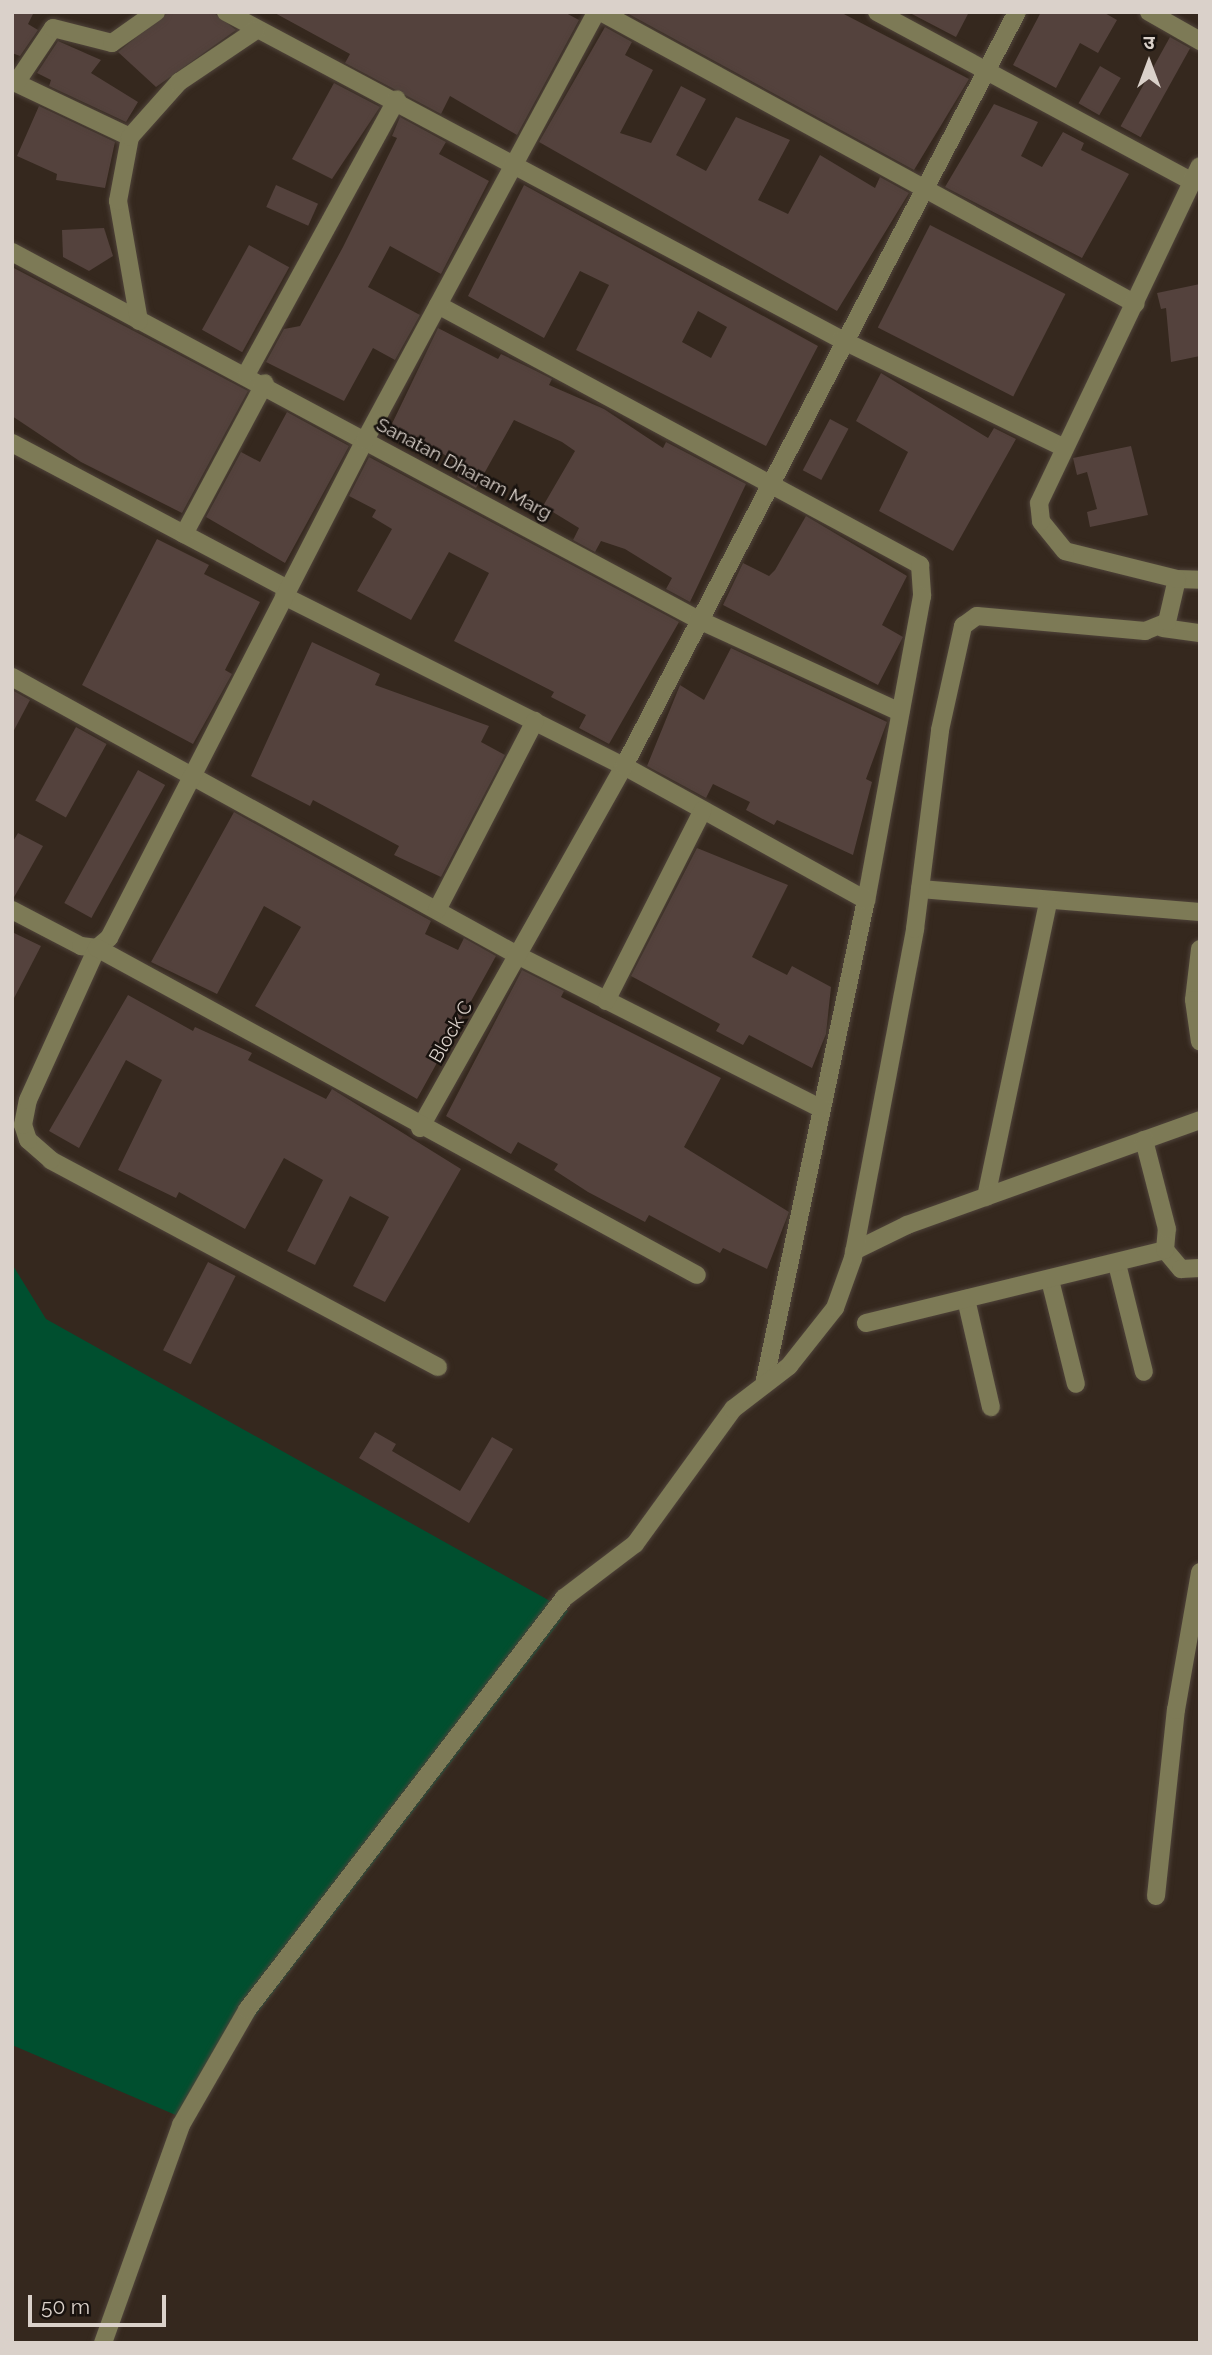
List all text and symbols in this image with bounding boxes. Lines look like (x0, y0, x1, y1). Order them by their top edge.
north arrow (1114, 28, 1184, 98)
text: उ (1143, 31, 1155, 53)
street label: Sanatan Dharam Marg (372, 413, 556, 525)
street label: Block C (424, 997, 478, 1067)
scale bar (32, 2282, 170, 2326)
text: 50 m (41, 2294, 90, 2319)

